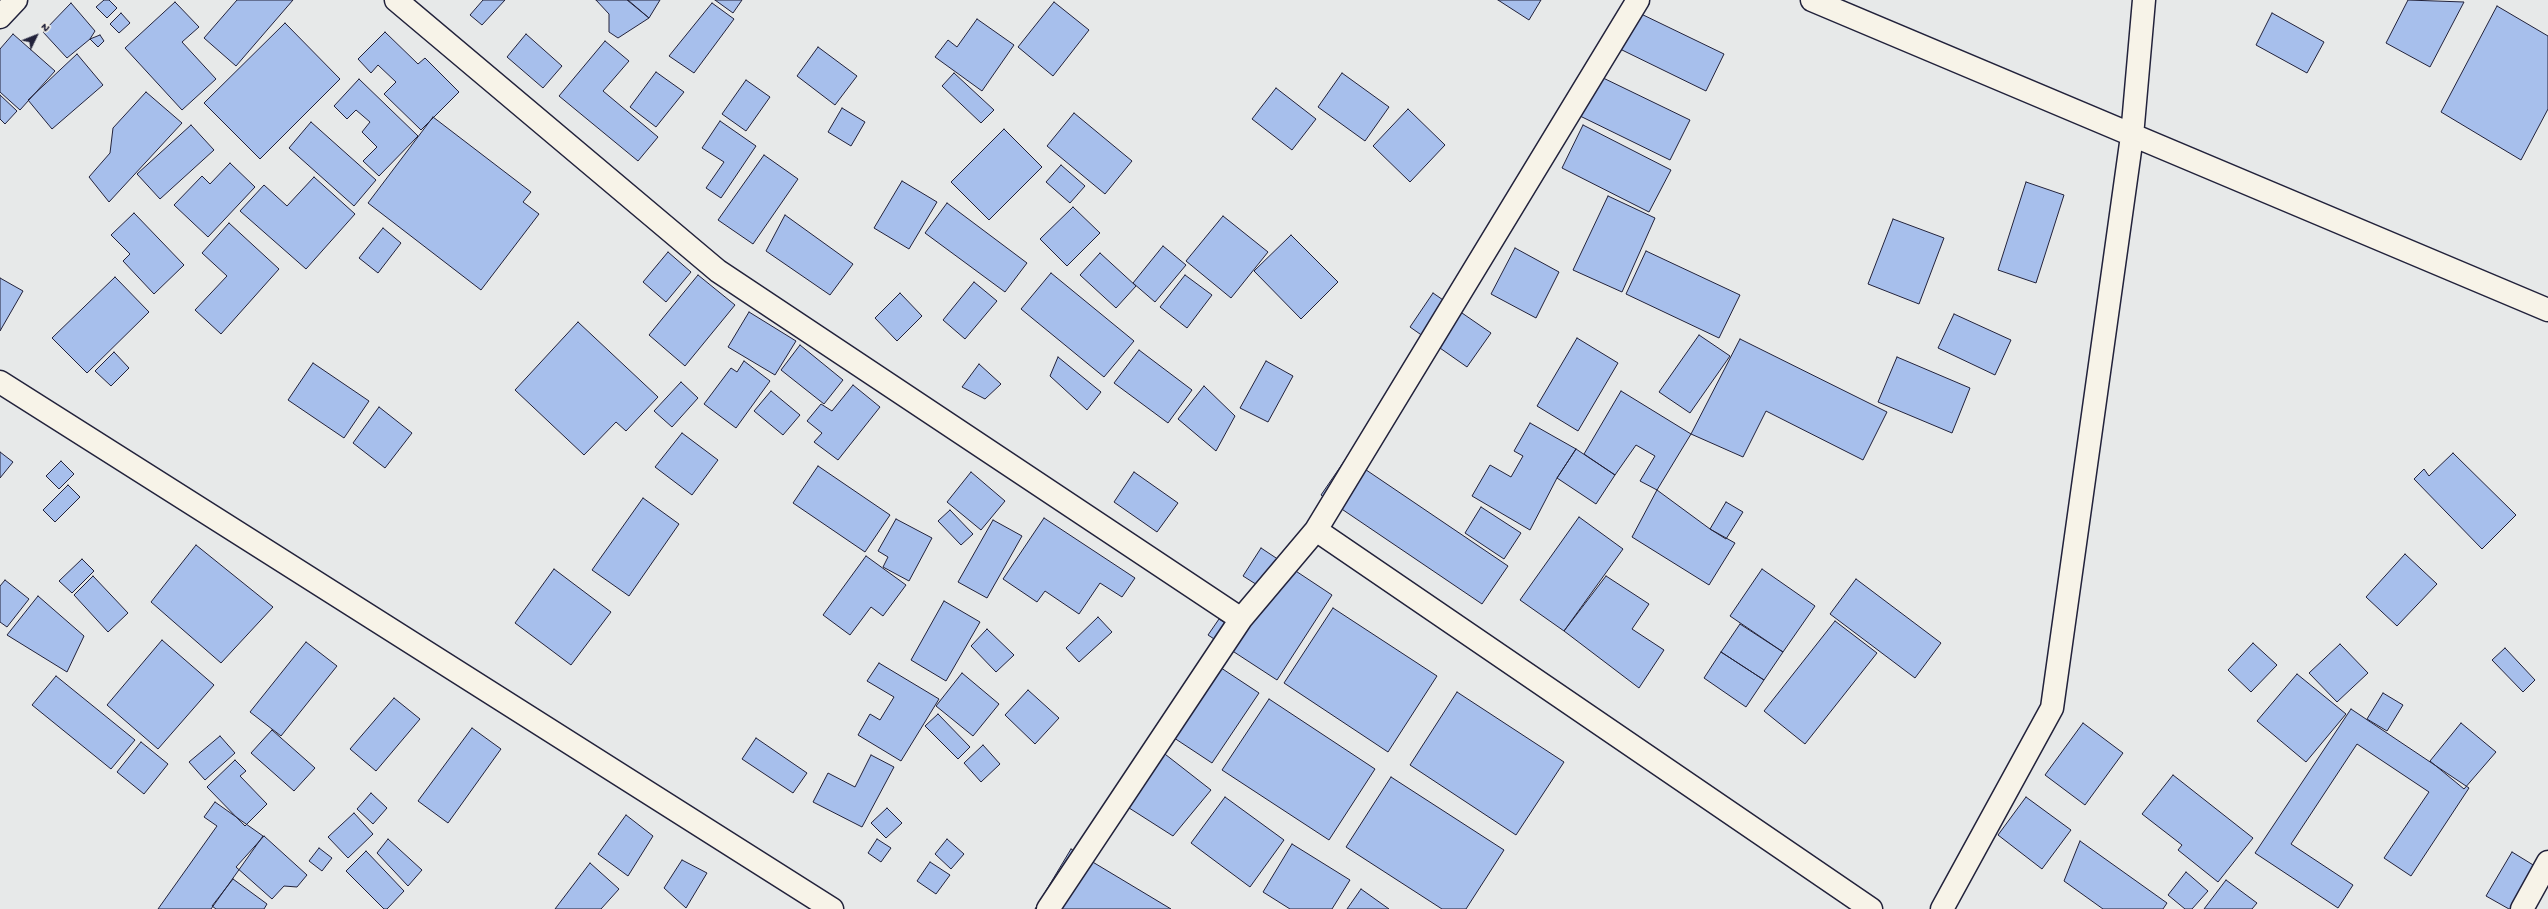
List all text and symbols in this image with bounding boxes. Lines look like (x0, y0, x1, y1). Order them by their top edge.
north arrow (16, 16, 56, 56)
text: N (38, 21, 52, 35)

